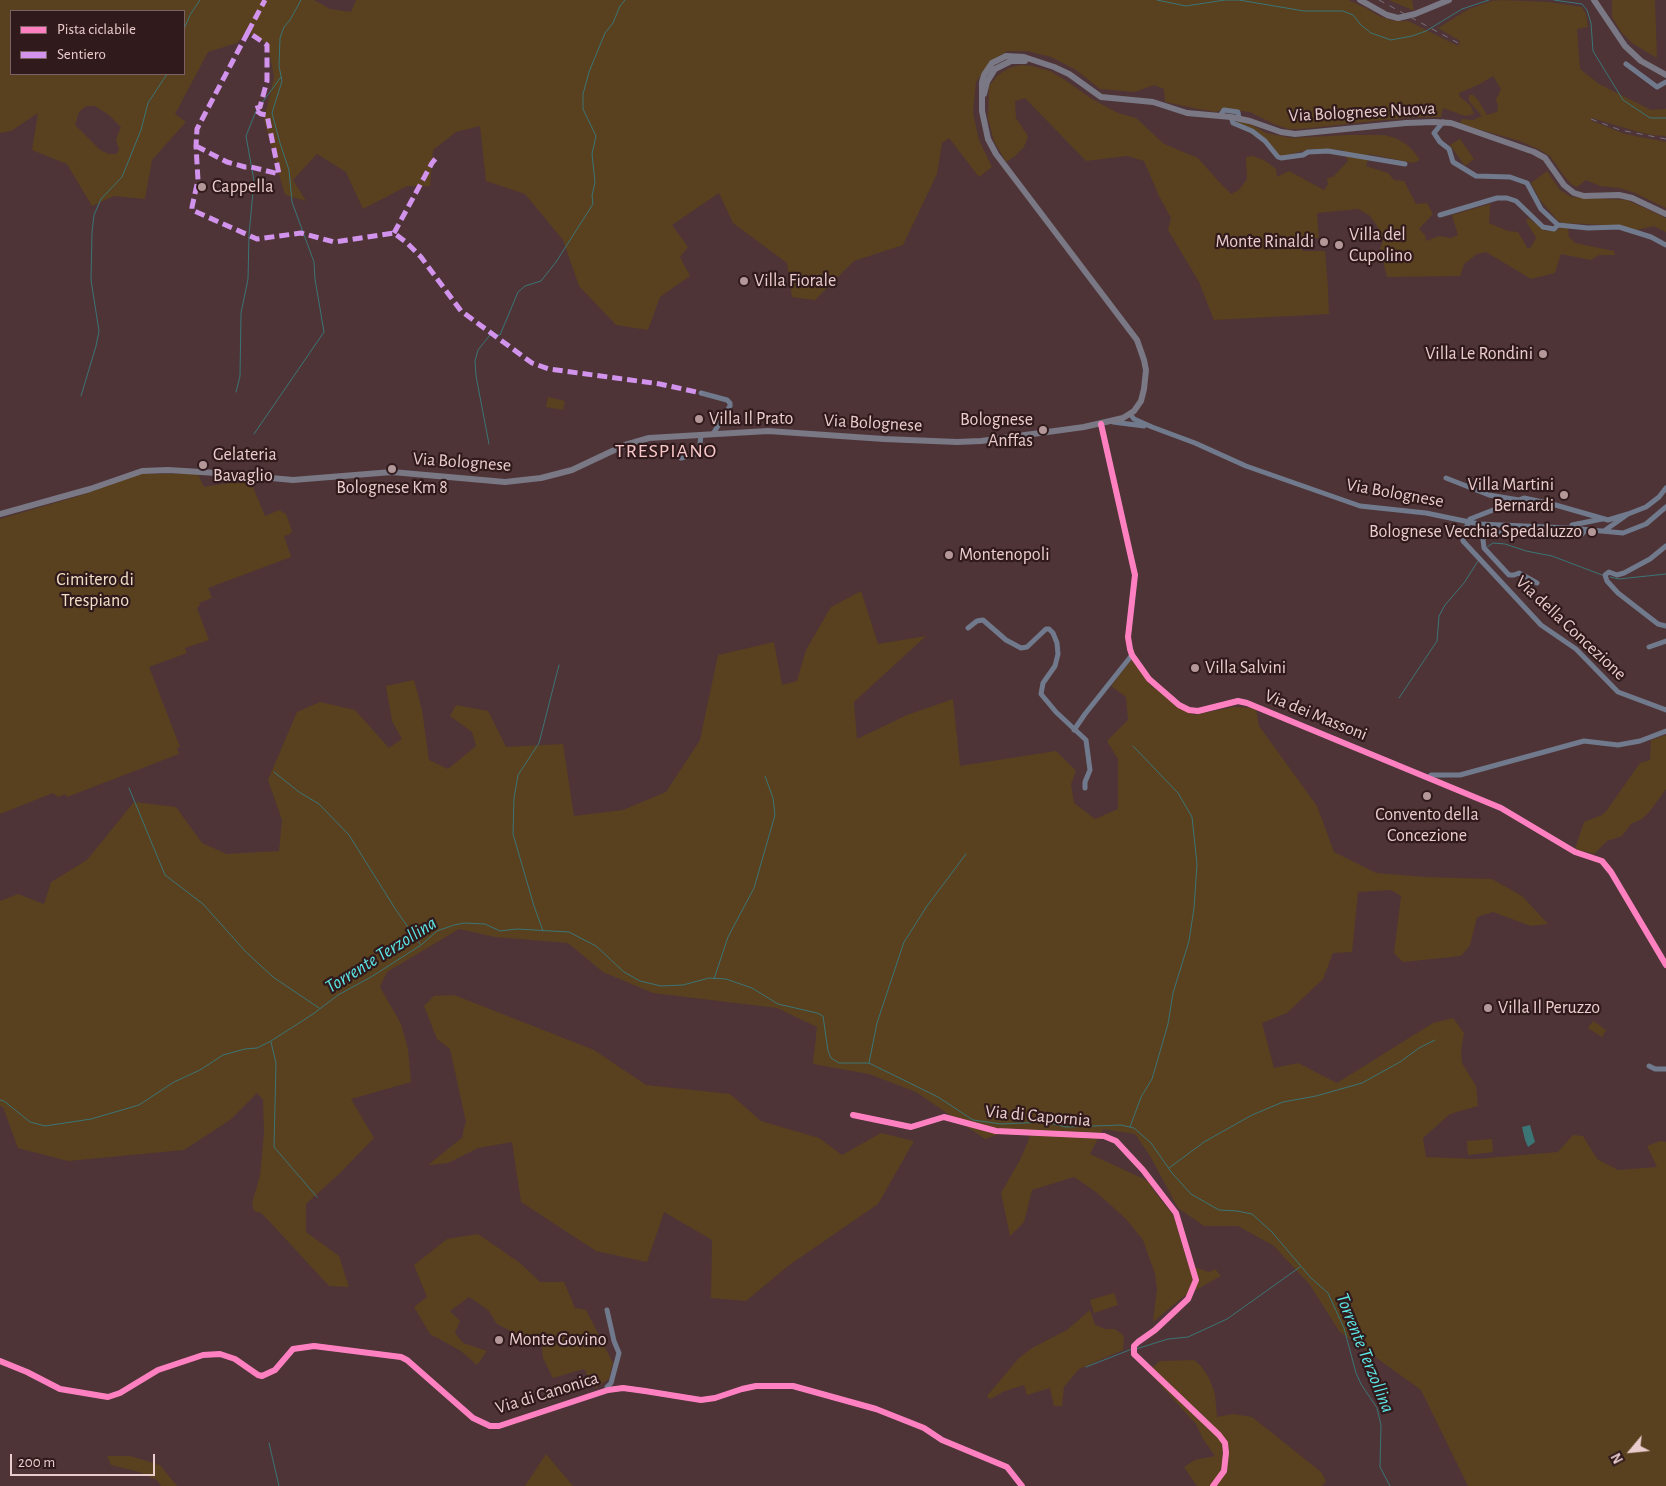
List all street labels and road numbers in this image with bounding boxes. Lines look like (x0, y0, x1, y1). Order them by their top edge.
street label: Via Bolognese Nuova (1288, 97, 1436, 127)
street label: Via Bolognese (823, 410, 923, 436)
street label: Via Bolognese (412, 448, 512, 476)
street label: Via Bolognese (1345, 474, 1445, 512)
street label: Via della Concezione (1511, 571, 1631, 685)
street label: Via dei Massoni (1262, 685, 1370, 745)
street label: Via di Capornia (984, 1101, 1092, 1131)
street label: Via di Canonica (493, 1367, 601, 1419)

